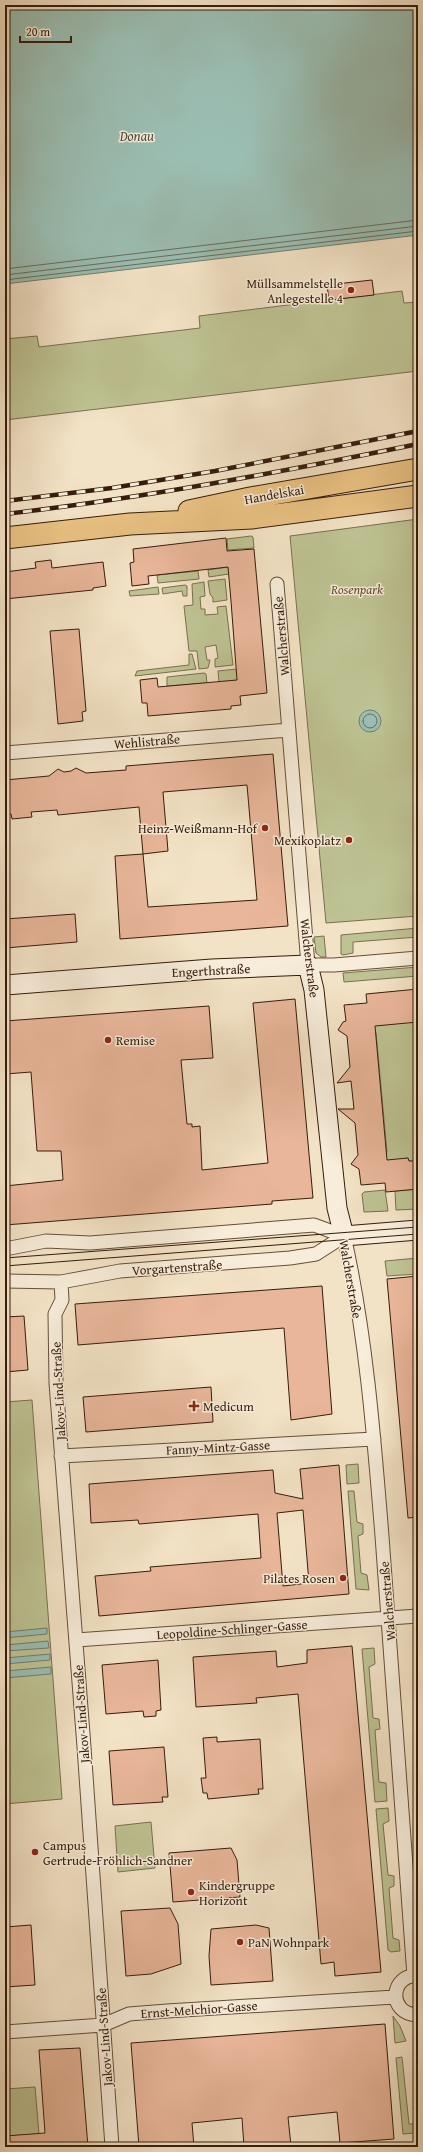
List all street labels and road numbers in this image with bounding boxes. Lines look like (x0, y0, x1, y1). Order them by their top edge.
street label: Handelskai (243, 480, 306, 509)
street label: Walcherstraße (269, 596, 294, 676)
street label: Wehlistraße (113, 729, 181, 754)
street label: Walcherstraße (295, 917, 324, 999)
street label: Engerthstraße (171, 959, 251, 982)
street label: Walcherstraße (334, 1238, 367, 1320)
street label: Vorgartenstraße (131, 1255, 223, 1280)
street label: Jakov-Lind-Straße (46, 1341, 71, 1443)
street label: Fanny-Mintz-Gasse (166, 1435, 270, 1460)
street label: Walcherstraße (375, 1561, 400, 1641)
street label: Leopoldine-Schlinger-Gasse (156, 1615, 308, 1644)
street label: Jakov-Lind-Straße (69, 1664, 95, 1766)
street label: Jakov-Lind-Straße (92, 1987, 118, 2089)
street label: Ernst-Melchior-Gasse (140, 1996, 258, 2023)

